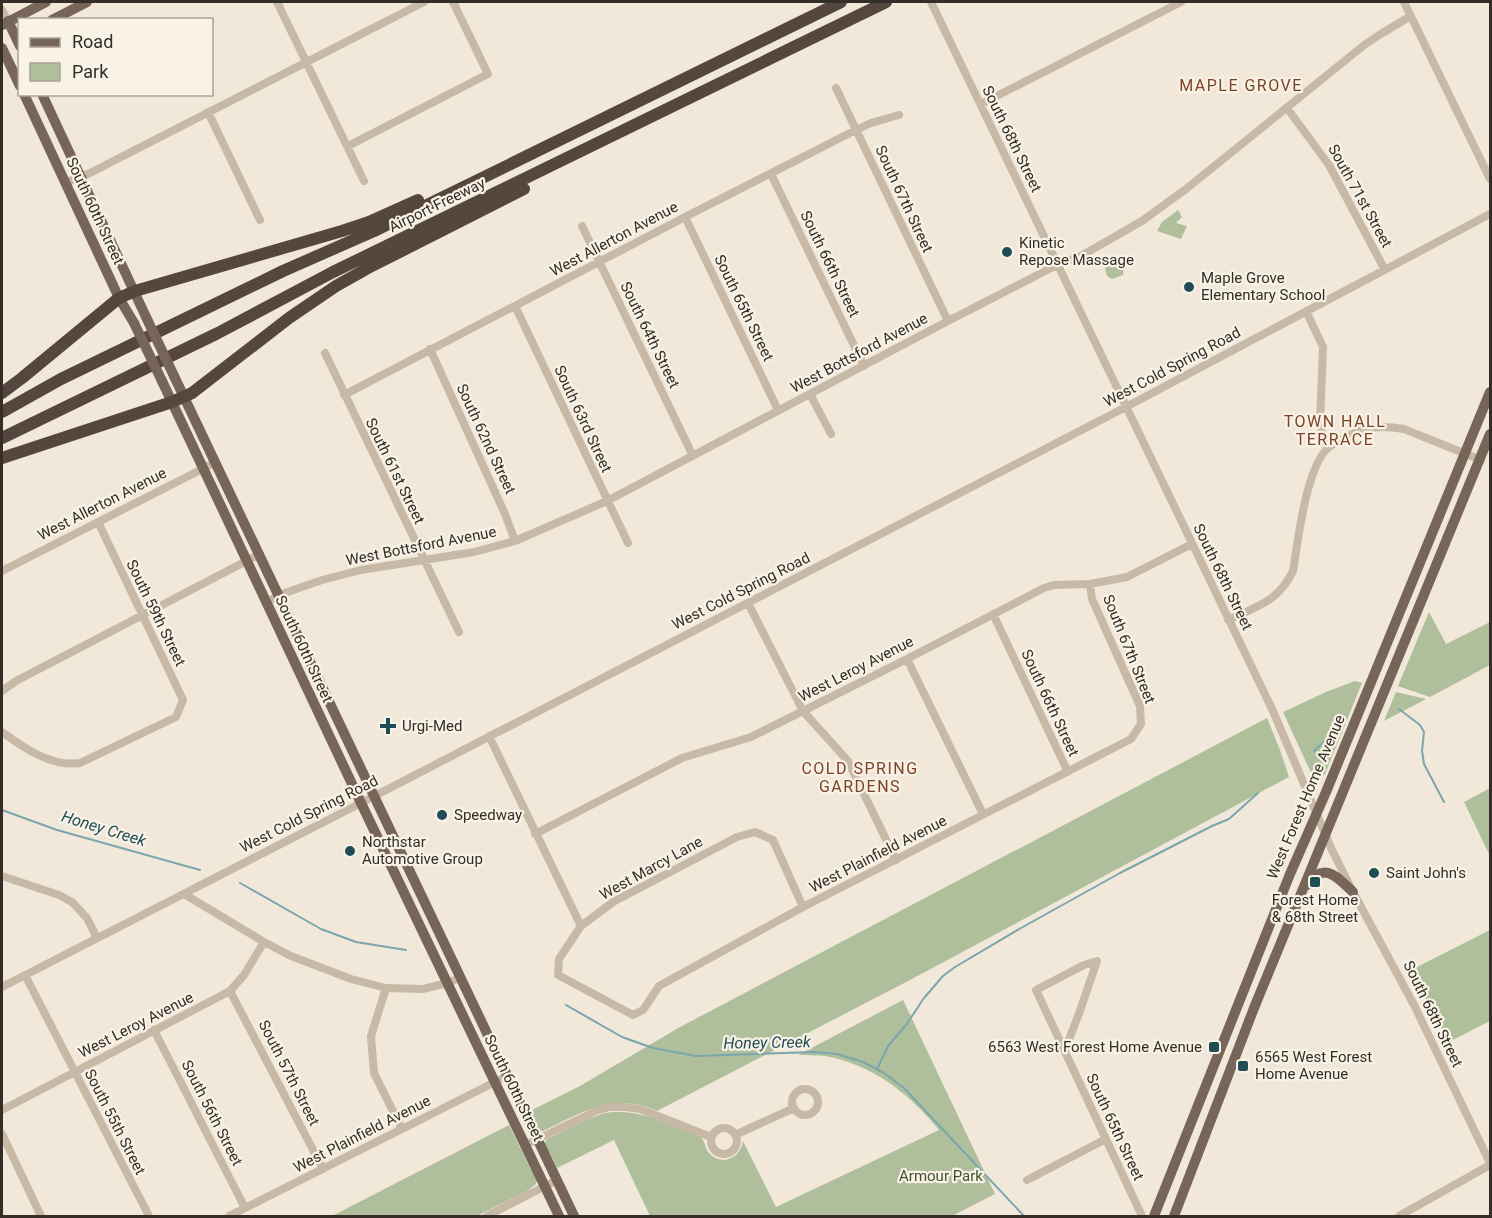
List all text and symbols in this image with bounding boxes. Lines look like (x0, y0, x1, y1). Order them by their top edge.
legend (18, 18, 213, 96)
text: Road (72, 31, 113, 52)
text: Park (72, 61, 109, 82)
district label: MAPLE GROVE (1179, 76, 1303, 95)
street label: South 68th Street (978, 83, 1046, 195)
street label: South 71st Street (1324, 141, 1396, 251)
street label: South 67th Street (871, 143, 937, 255)
street label: South 60th Street (62, 155, 128, 267)
street label: Airport Freeway (386, 174, 488, 236)
street label: West Allerton Avenue (547, 198, 681, 280)
street label: South 66th Street (796, 208, 864, 320)
place label: Kinetic Repose Massage (1019, 234, 1134, 269)
marker: Kinetic Repose Massage (1000, 245, 1014, 259)
street label: South 65th Street (710, 252, 778, 364)
place label: Maple Grove Elementary School (1201, 269, 1325, 304)
street label: South 64th Street (616, 279, 684, 391)
marker: Maple Grove Elementary School (1182, 280, 1196, 294)
street label: West Bottsford Avenue (787, 309, 931, 397)
street label: West Cold Spring Road (1100, 323, 1244, 411)
street label: South 63rd Street (550, 363, 616, 476)
street label: South 62nd Street (453, 381, 519, 497)
district label: TOWN HALL TERRACE (1284, 412, 1386, 449)
street label: South 61st Street (362, 415, 428, 527)
street label: West Allerton Avenue (35, 464, 170, 544)
street label: South 68th Street (1189, 521, 1257, 633)
street label: West Bottsford Avenue (344, 523, 498, 569)
street label: West Cold Spring Road (669, 548, 813, 634)
street label: South 59th Street (122, 557, 190, 669)
street label: South 67th Street (1099, 592, 1159, 706)
street label: South 60th Street (271, 593, 337, 705)
street label: West Leroy Avenue (795, 632, 917, 706)
street label: South 66th Street (1017, 647, 1083, 759)
street label: West Forest Home Avenue (1263, 712, 1349, 882)
marker: Urgi-Med (379, 717, 397, 735)
place label: Urgi-Med (402, 717, 462, 735)
district label: COLD SPRING GARDENS (801, 759, 919, 796)
street label: West Cold Spring Road (237, 771, 381, 857)
place label: Speedway (454, 806, 522, 824)
water label: Honey Creek (59, 807, 150, 851)
marker: Speedway (435, 808, 449, 822)
street label: West Plainfield Avenue (806, 812, 950, 896)
street label: West Marcy Lane (596, 832, 706, 904)
place label: Northstar Automotive Group (362, 833, 483, 868)
marker: Northstar Automotive Group (343, 844, 357, 858)
place label: Saint John's (1386, 864, 1466, 882)
marker: Saint John's (1367, 866, 1381, 880)
marker: Forest Home & 68th Street (1308, 875, 1322, 889)
place label: Forest Home & 68th Street (1272, 891, 1358, 926)
street label: South 68th Street (1399, 958, 1467, 1070)
street label: West Leroy Avenue (75, 988, 197, 1062)
street label: South 57th Street (255, 1017, 323, 1129)
street label: South 60th Street (480, 1032, 548, 1144)
water label: Honey Creek (723, 1032, 812, 1053)
place label: 6563 West Forest Home Avenue (988, 1038, 1202, 1056)
marker: 6563 West Forest Home Avenue (1207, 1040, 1221, 1054)
place label: 6565 West Forest Home Avenue (1255, 1048, 1372, 1083)
street label: South 56th Street (178, 1057, 246, 1169)
marker: 6565 West Forest Home Avenue (1236, 1059, 1250, 1073)
street label: South 55th Street (81, 1066, 149, 1178)
street label: South 65th Street (1082, 1071, 1148, 1183)
street label: West Plainfield Avenue (290, 1092, 434, 1176)
park label: Armour Park (899, 1167, 983, 1185)

